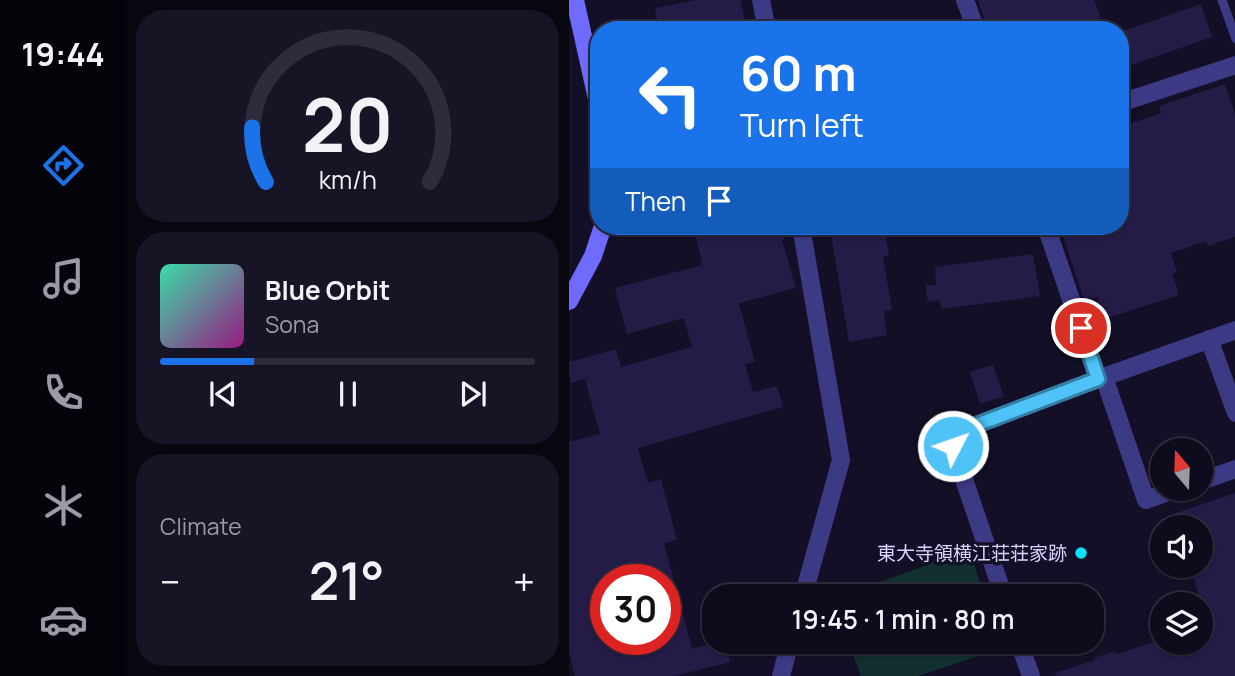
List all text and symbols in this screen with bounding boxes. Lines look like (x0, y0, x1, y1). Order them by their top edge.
text: 19:44 (21, 32, 105, 76)
text: 60 m (740, 39, 857, 106)
icon: left (625, 49, 716, 140)
text: 20 (302, 74, 393, 174)
text: Turn left (740, 103, 864, 147)
icon: directions (39, 141, 88, 190)
text: km/h (318, 162, 377, 197)
icon: arrive (700, 182, 738, 220)
text: Then (625, 183, 686, 219)
icon: music (39, 254, 88, 303)
text: Blue Orbit (265, 272, 390, 308)
pin (1051, 298, 1111, 358)
text: Sona (265, 308, 319, 340)
icon: arrive (1062, 309, 1100, 347)
icon: phone (39, 368, 88, 417)
icon: previous (204, 375, 242, 413)
icon: pause (329, 375, 367, 413)
icon: next (454, 375, 492, 413)
position arrow (916, 409, 990, 483)
north arrow (1150, 438, 1213, 500)
map controls (1150, 438, 1213, 655)
icon: climate (39, 481, 88, 530)
text: Climate (160, 510, 242, 542)
button: sound (1150, 515, 1213, 578)
place label: 東大寺領横江荘荘家跡 (877, 540, 1067, 566)
text: 21° (309, 545, 385, 616)
marker: 東大寺領横江荘荘家跡 (1073, 545, 1089, 561)
text: − (160, 555, 181, 607)
text: + (513, 555, 535, 607)
speed limit sign: 30 (590, 564, 681, 655)
button: layers (1150, 592, 1213, 655)
icon: car (39, 595, 88, 644)
text: 19:45 · 1 min · 80 m (792, 601, 1014, 637)

